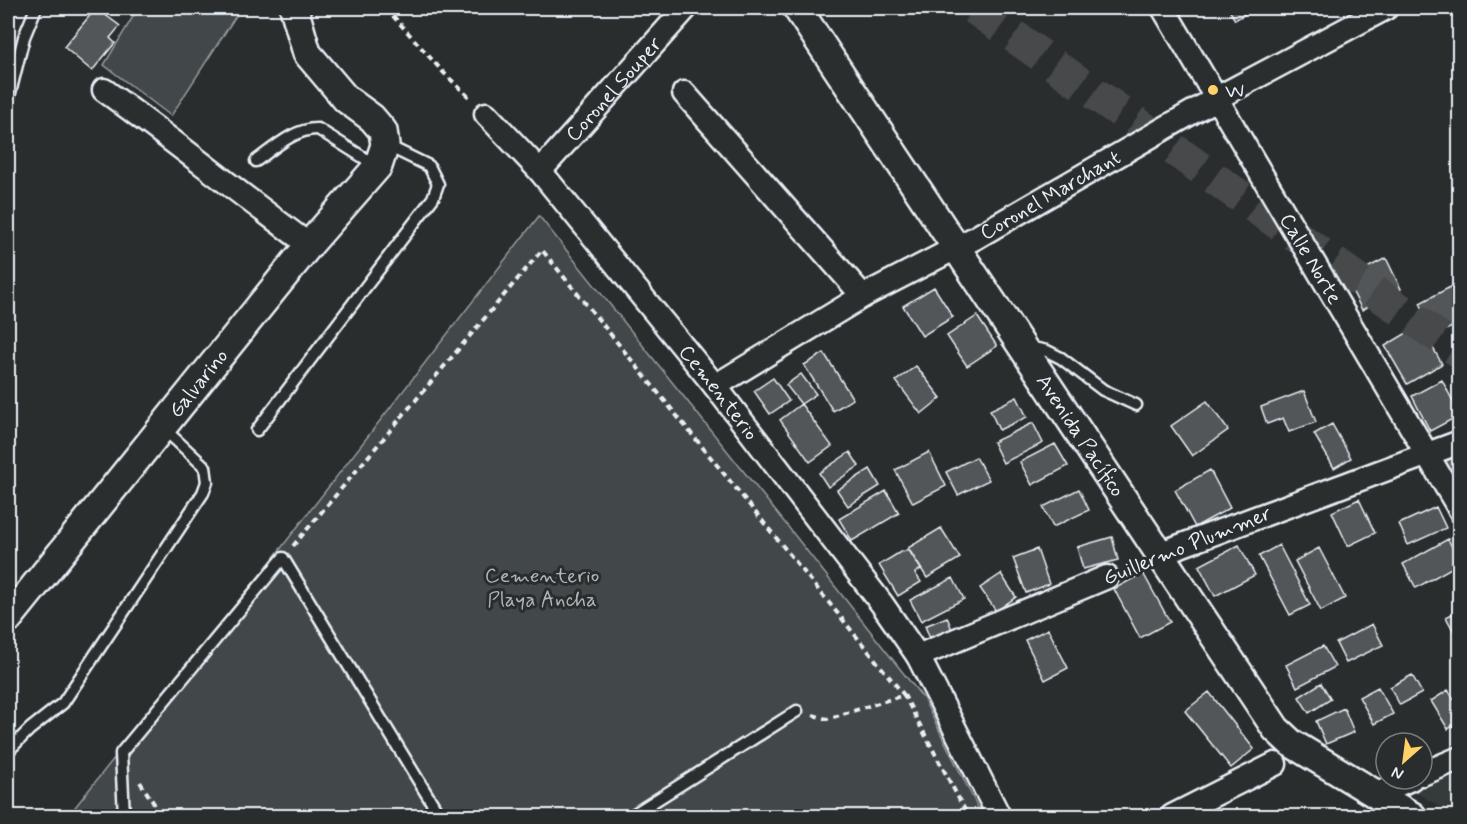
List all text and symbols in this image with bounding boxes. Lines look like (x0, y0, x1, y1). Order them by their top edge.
street label: Coronel Souper (560, 31, 669, 148)
place label: W (1225, 77, 1244, 105)
marker: W (1206, 83, 1220, 97)
street label: Coronel Marchant (975, 144, 1126, 247)
street label: Calle Norte (1272, 208, 1348, 310)
street label: Cementerio (672, 339, 765, 446)
street label: Galvarino (162, 343, 235, 424)
street label: Avenida Pacífico (1029, 369, 1131, 503)
street label: Guillermo Plummer (1099, 499, 1276, 592)
park label: Cementerio Playa Ancha (485, 562, 599, 614)
north arrow (1374, 731, 1434, 791)
text: N (1388, 761, 1407, 785)

